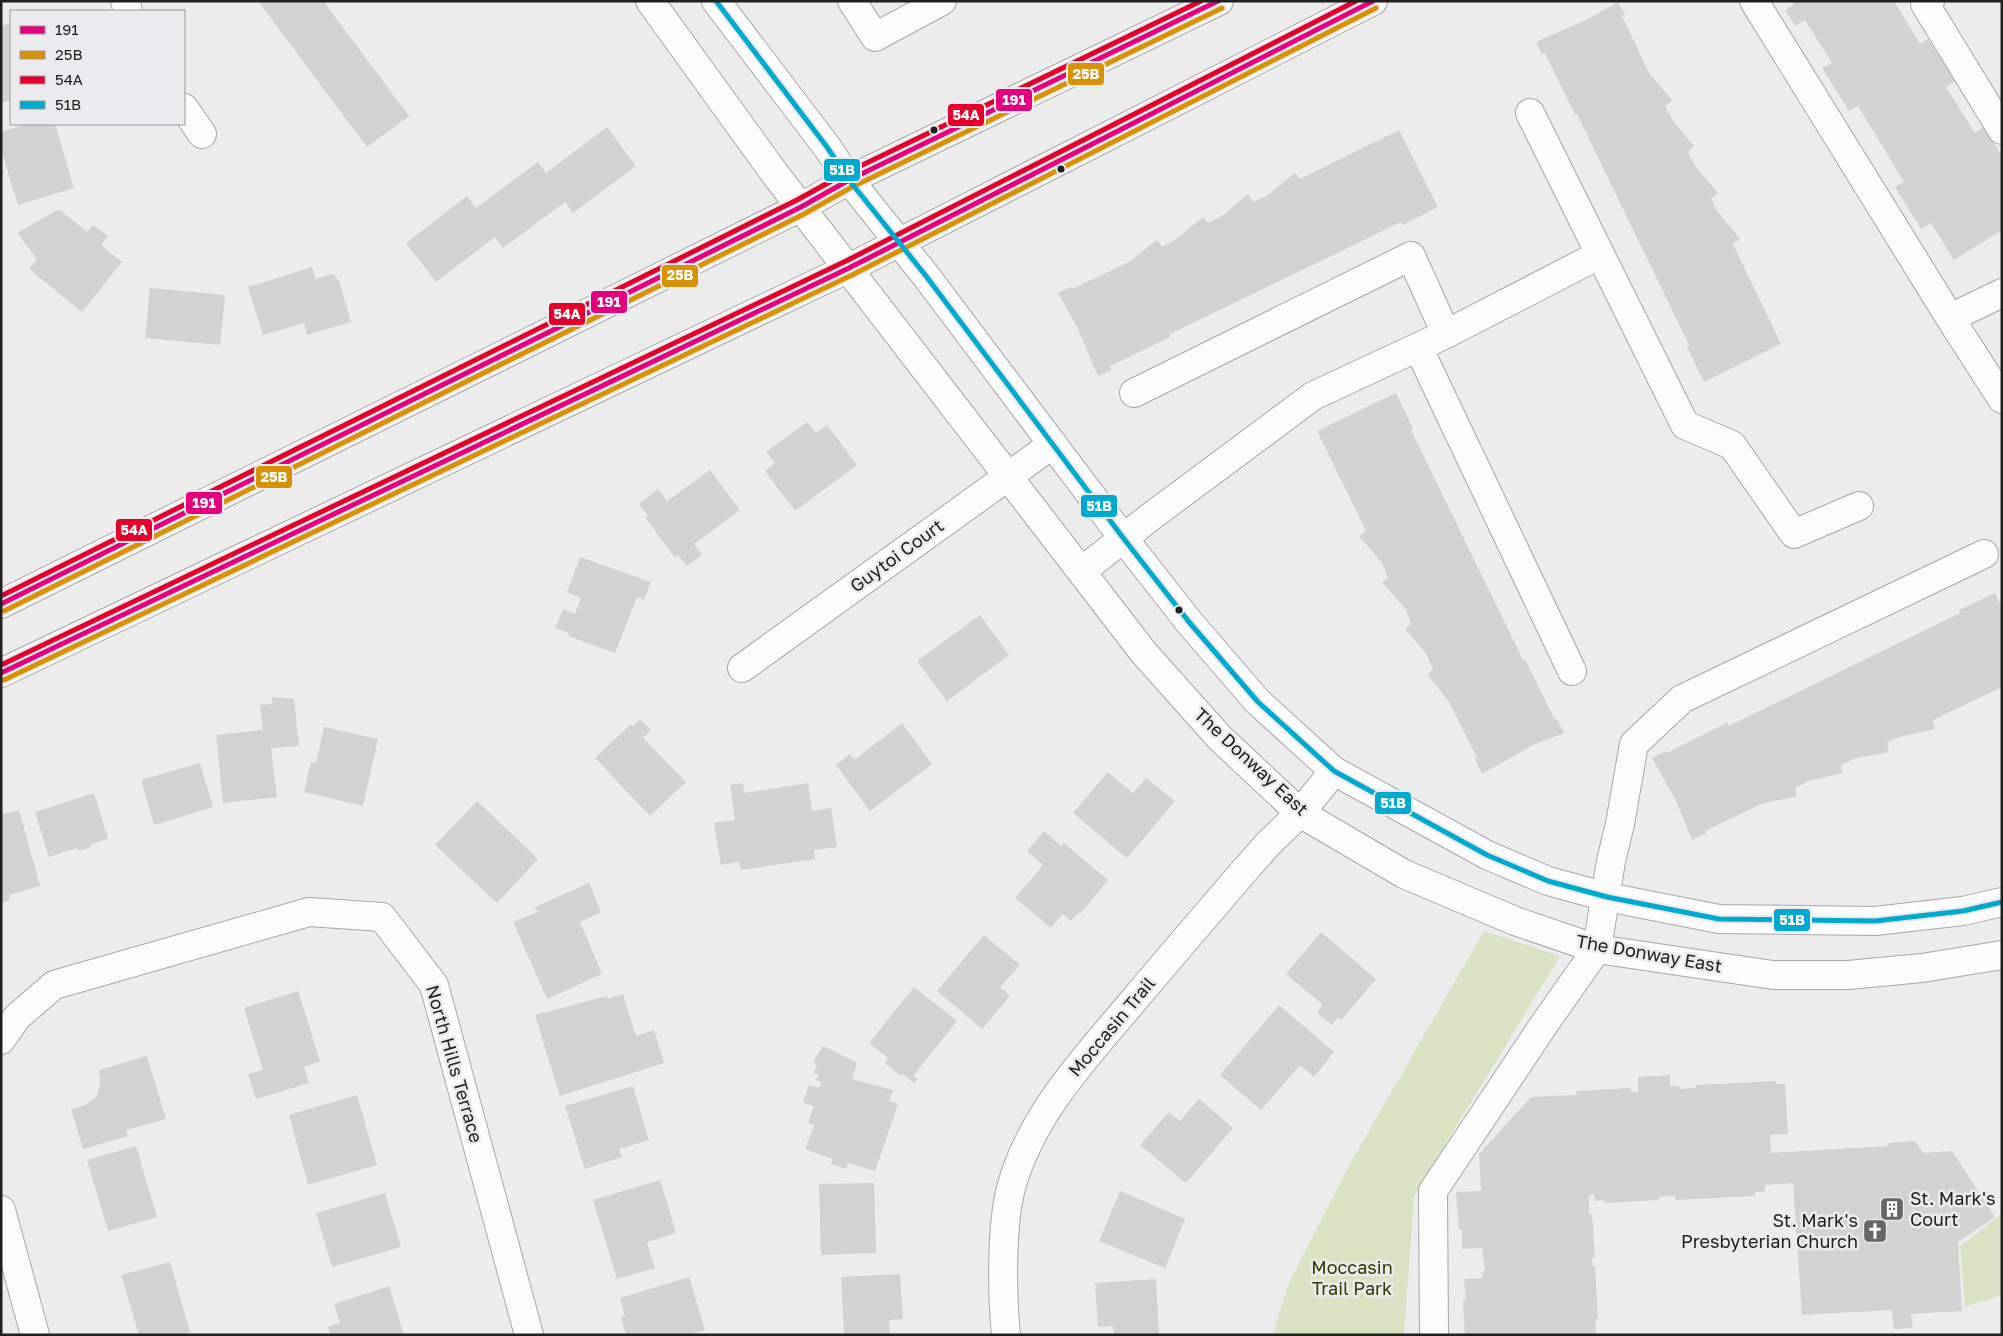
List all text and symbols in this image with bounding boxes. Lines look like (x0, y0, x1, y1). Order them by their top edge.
legend (10, 10, 185, 125)
text: 191 (55, 20, 79, 38)
text: 25B (55, 45, 82, 63)
line badge: 25B (1067, 62, 1105, 86)
text: 25B (1073, 65, 1100, 82)
text: 54A (55, 70, 83, 88)
line badge: 191 (995, 88, 1033, 112)
text: 191 (1002, 91, 1026, 108)
text: 51B (55, 95, 81, 113)
line badge: 54A (947, 103, 985, 127)
text: 54A (952, 106, 980, 123)
unlabelled marker (929, 125, 939, 135)
line badge: 51B (823, 158, 861, 182)
text: 51B (829, 161, 855, 178)
unlabelled marker (1056, 164, 1066, 174)
line badge: 25B (661, 264, 699, 288)
text: 25B (667, 266, 694, 283)
line badge: 191 (590, 290, 628, 314)
text: 191 (597, 293, 621, 310)
line badge: 54A (548, 302, 586, 326)
text: 54A (553, 305, 581, 322)
line badge: 25B (255, 465, 293, 489)
text: 25B (261, 468, 288, 485)
line badge: 191 (185, 491, 223, 515)
text: 191 (192, 494, 216, 511)
line badge: 51B (1080, 494, 1118, 518)
text: 51B (1086, 497, 1112, 514)
street label: Guytoi Court (845, 514, 947, 596)
line badge: 54A (115, 518, 153, 542)
text: 54A (120, 521, 148, 538)
unlabelled marker (1174, 605, 1184, 615)
street label: The Donway East (1190, 703, 1313, 820)
line badge: 51B (1374, 791, 1412, 815)
text: 51B (1380, 794, 1406, 811)
line badge: 51B (1773, 908, 1811, 932)
text: 51B (1779, 911, 1805, 928)
street label: The Donway East (1574, 929, 1724, 977)
street label: Moccasin Trail (1063, 972, 1159, 1081)
street label: North Hills Terrace (422, 982, 488, 1145)
place label: St. Mark's Court (1910, 1187, 1996, 1230)
building icon: St. Mark's Court (1879, 1196, 1905, 1222)
place label: St. Mark's Presbyterian Church (1681, 1209, 1858, 1252)
church icon: St. Mark's Presbyterian Church (1862, 1218, 1888, 1244)
park label: Moccasin Trail Park (1311, 1256, 1393, 1299)

